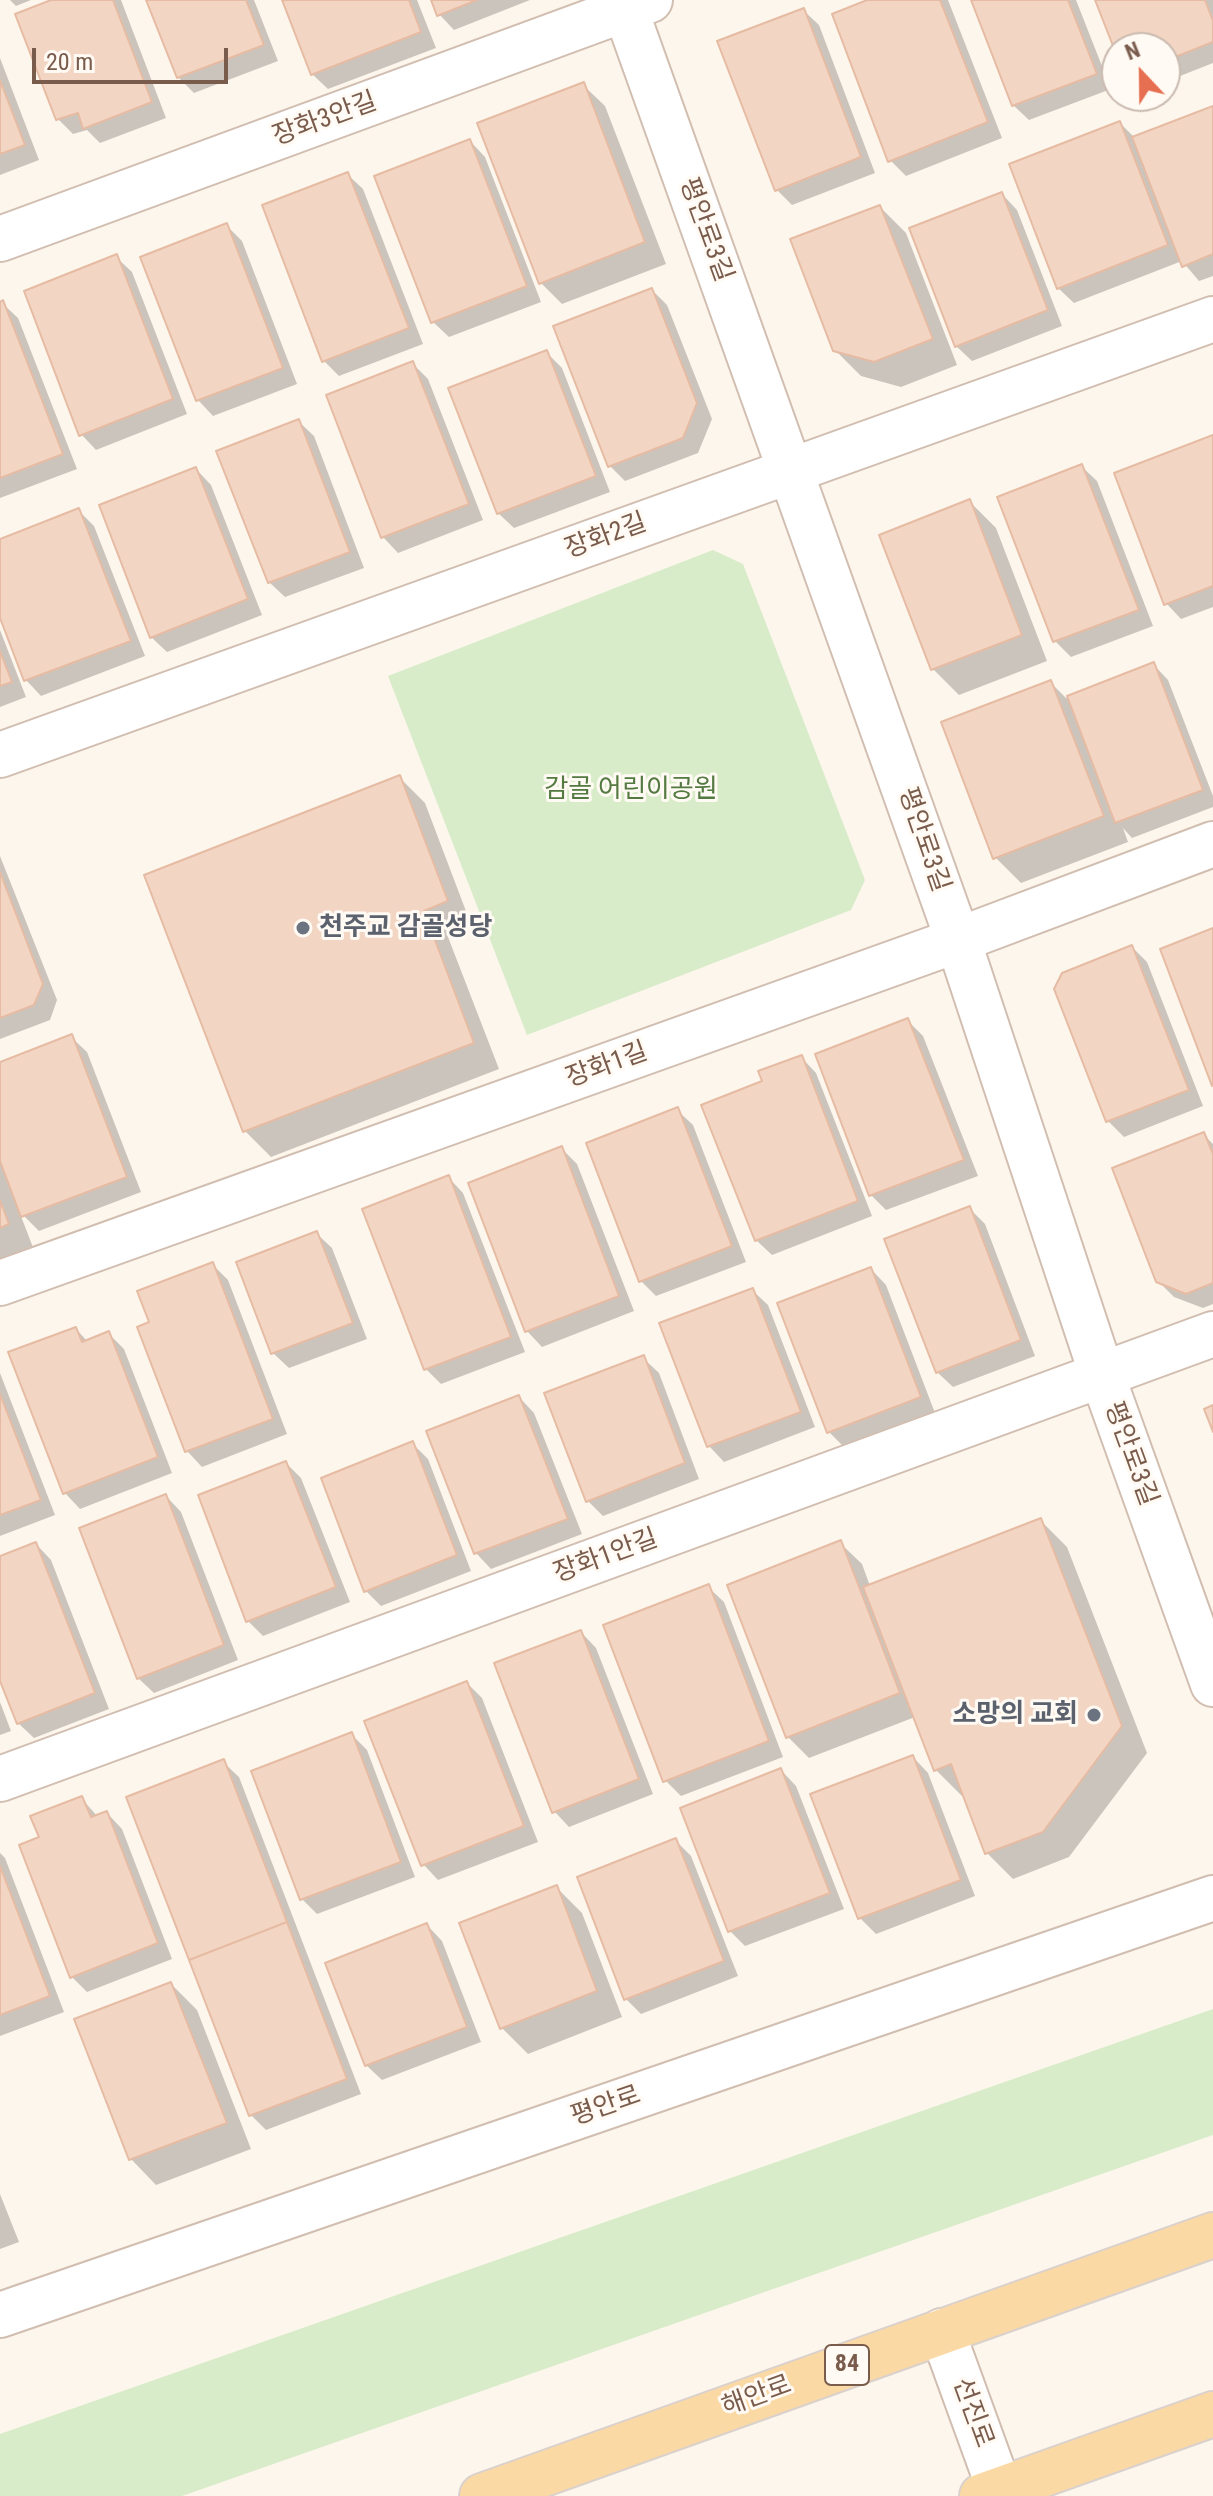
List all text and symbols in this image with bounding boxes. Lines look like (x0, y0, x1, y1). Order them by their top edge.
scale bar (36, 32, 232, 82)
north arrow (1101, 32, 1181, 112)
text: N (1122, 37, 1143, 65)
text: 20 m (46, 48, 93, 76)
street label: 장화3안길 (269, 87, 381, 153)
street label: 평안로3길 (672, 174, 738, 286)
street label: 장화2길 (561, 508, 651, 566)
park label: 감골 어린이공원 (544, 774, 718, 806)
street label: 평안로3길 (891, 784, 955, 896)
place label: 천주교 감골성당 (319, 912, 492, 944)
marker: 천주교 감골성당 (294, 919, 312, 937)
street label: 장화1길 (562, 1037, 652, 1095)
street label: 평안로3길 (1097, 1398, 1163, 1510)
street label: 장화1안길 (550, 1524, 662, 1590)
place label: 소망의 교회 (952, 1699, 1078, 1731)
marker: 소망의 교회 (1085, 1706, 1103, 1724)
street label: 평안로 (567, 2081, 645, 2133)
road number: 84 (825, 2345, 869, 2385)
street label: 해안로 (718, 2370, 796, 2424)
street label: 선진로 (945, 2374, 999, 2452)

